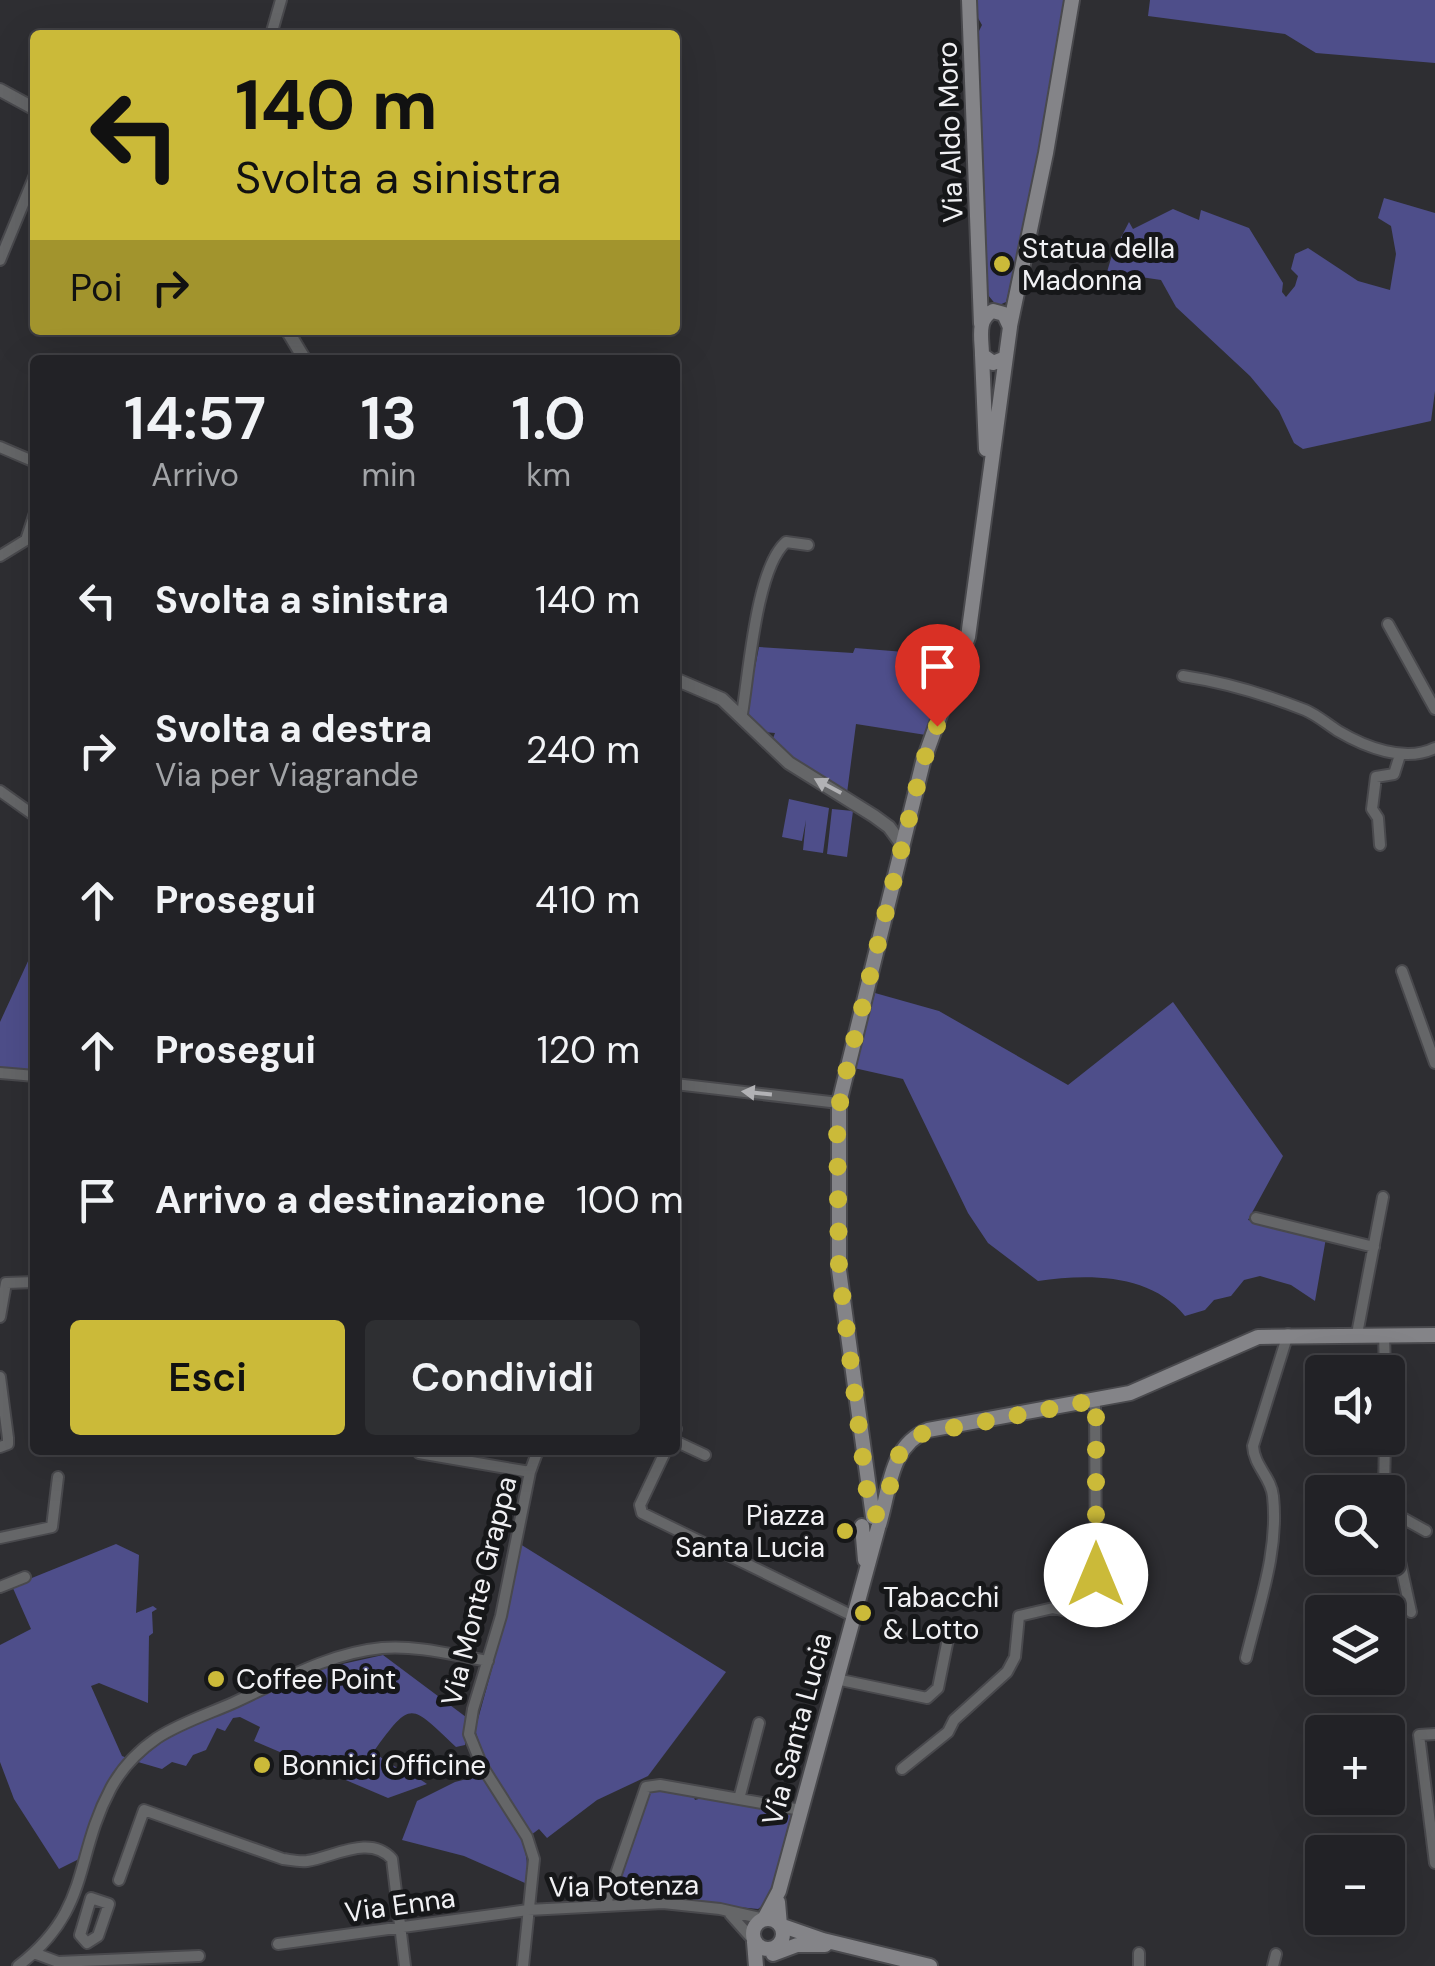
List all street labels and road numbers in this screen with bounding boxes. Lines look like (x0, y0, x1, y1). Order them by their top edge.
street label: Via Aldo Moro (928, 41, 972, 223)
street label: Via Monte Grappa (433, 1472, 525, 1710)
street label: Via Santa Lucia (753, 1629, 841, 1829)
street label: Via Potenza (549, 1866, 699, 1906)
street label: Via Enna (342, 1879, 458, 1931)

